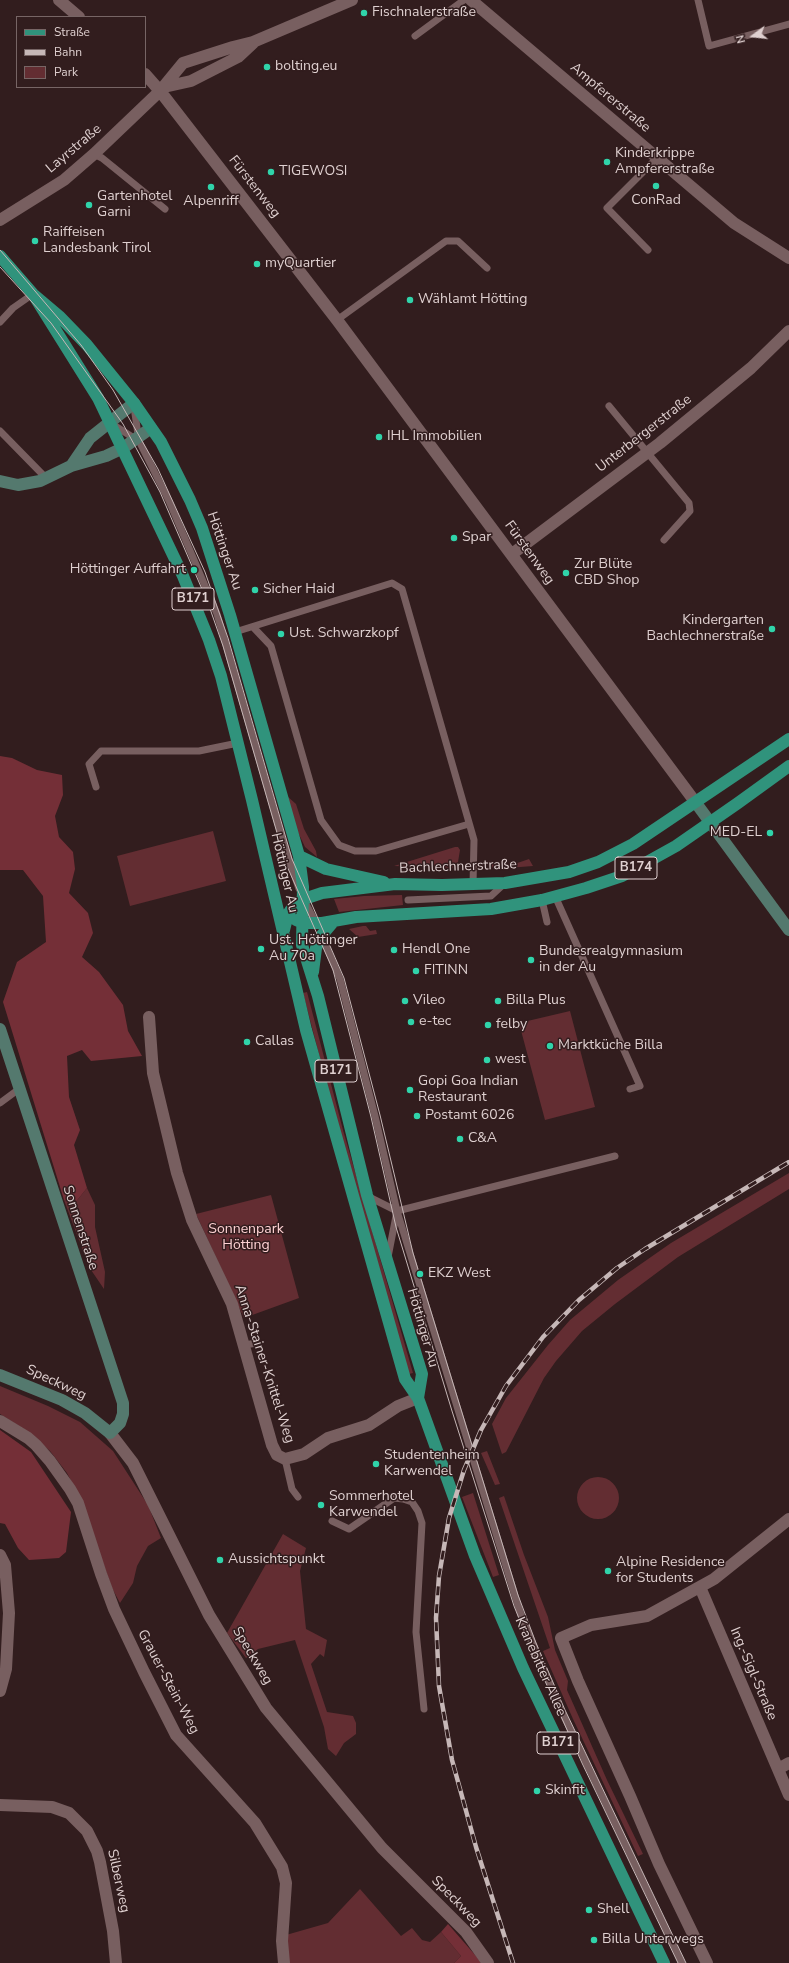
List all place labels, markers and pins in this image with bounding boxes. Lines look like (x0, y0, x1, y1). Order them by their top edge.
place label: Fischnalerstraße (372, 5, 476, 21)
marker: Fischnalerstraße (359, 8, 369, 18)
place label: bolting.eu (275, 59, 337, 75)
marker: bolting.eu (262, 62, 272, 72)
place label: Kinderkrippe Ampfererstraße (615, 146, 714, 178)
marker: Kinderkrippe Ampfererstraße (602, 157, 612, 167)
place label: TIGEWOSI (279, 164, 347, 180)
marker: TIGEWOSI (266, 167, 276, 177)
marker: ConRad (651, 181, 661, 191)
marker: Alpenriff (206, 182, 216, 192)
place label: Gartenhotel Garni (97, 189, 172, 222)
place label: ConRad (631, 193, 681, 209)
place label: Alpenriff (183, 194, 239, 210)
marker: Gartenhotel Garni (84, 200, 94, 210)
place label: Raiffeisen Landesbank Tirol (43, 225, 151, 258)
marker: Raiffeisen Landesbank Tirol (30, 236, 40, 246)
place label: myQuartier (265, 256, 336, 272)
marker: myQuartier (252, 259, 262, 269)
place label: Wählamt Hötting (418, 292, 527, 308)
marker: Wählamt Hötting (405, 295, 415, 305)
place label: IHL Immobilien (387, 429, 482, 445)
marker: IHL Immobilien (374, 432, 384, 442)
place label: Spar (462, 530, 491, 546)
marker: Spar (449, 533, 459, 543)
place label: Zur Blüte CBD Shop (574, 557, 639, 590)
place label: Höttinger Auffahrt (70, 562, 186, 578)
marker: Höttinger Auffahrt (189, 565, 199, 575)
marker: Zur Blüte CBD Shop (561, 568, 571, 578)
place label: Sicher Haid (263, 582, 335, 598)
marker: Sicher Haid (250, 585, 260, 595)
place label: Kindergarten Bachlechnerstraße (646, 613, 764, 646)
marker: Kindergarten Bachlechnerstraße (767, 624, 777, 634)
place label: Ust. Schwarzkopf (289, 626, 399, 642)
marker: Ust. Schwarzkopf (276, 629, 286, 639)
place label: MED-EL (710, 825, 762, 841)
marker: MED-EL (765, 828, 775, 838)
place label: Ust. Höttinger Au 70a (269, 933, 358, 966)
place label: Hendl One (402, 942, 470, 958)
marker: Ust. Höttinger Au 70a (256, 944, 266, 954)
place label: Bundesrealgymnasium in der Au (539, 944, 683, 976)
marker: Hendl One (389, 945, 399, 955)
marker: Bundesrealgymnasium in der Au (526, 955, 536, 965)
place label: FITINN (424, 963, 468, 979)
marker: FITINN (411, 966, 421, 976)
place label: Vileo (413, 993, 445, 1009)
place label: Billa Plus (506, 993, 566, 1009)
marker: Vileo (400, 996, 410, 1006)
marker: Billa Plus (493, 996, 503, 1006)
place label: e-tec (419, 1014, 451, 1030)
marker: e-tec (406, 1017, 416, 1027)
place label: felby (496, 1017, 527, 1033)
marker: felby (483, 1020, 493, 1030)
place label: Callas (255, 1034, 294, 1050)
marker: Callas (242, 1037, 252, 1047)
place label: Marktküche Billa (558, 1038, 663, 1054)
marker: Marktküche Billa (545, 1041, 555, 1051)
place label: west (495, 1052, 526, 1068)
marker: west (482, 1055, 492, 1065)
place label: Gopi Goa Indian Restaurant (418, 1074, 518, 1106)
marker: Gopi Goa Indian Restaurant (405, 1085, 415, 1095)
place label: Postamt 6026 (425, 1108, 514, 1124)
marker: Postamt 6026 (412, 1111, 422, 1121)
place label: C&A (468, 1131, 497, 1147)
marker: C&A (455, 1134, 465, 1144)
place label: EKZ West (428, 1266, 490, 1282)
marker: EKZ West (415, 1269, 425, 1279)
place label: Studentenheim Karwendel (384, 1448, 480, 1480)
marker: Studentenheim Karwendel (371, 1459, 381, 1469)
place label: Sommerhotel Karwendel (329, 1489, 414, 1522)
marker: Sommerhotel Karwendel (316, 1500, 326, 1510)
place label: Aussichtspunkt (228, 1552, 325, 1568)
marker: Aussichtspunkt (215, 1555, 225, 1565)
place label: Alpine Residence for Students (616, 1555, 725, 1588)
marker: Alpine Residence for Students (603, 1566, 613, 1576)
place label: Skinfit (545, 1783, 585, 1799)
marker: Skinfit (532, 1786, 542, 1796)
place label: Shell (597, 1902, 629, 1918)
marker: Shell (584, 1905, 594, 1915)
place label: Billa Unterwegs (602, 1932, 704, 1948)
marker: Billa Unterwegs (589, 1935, 599, 1945)

